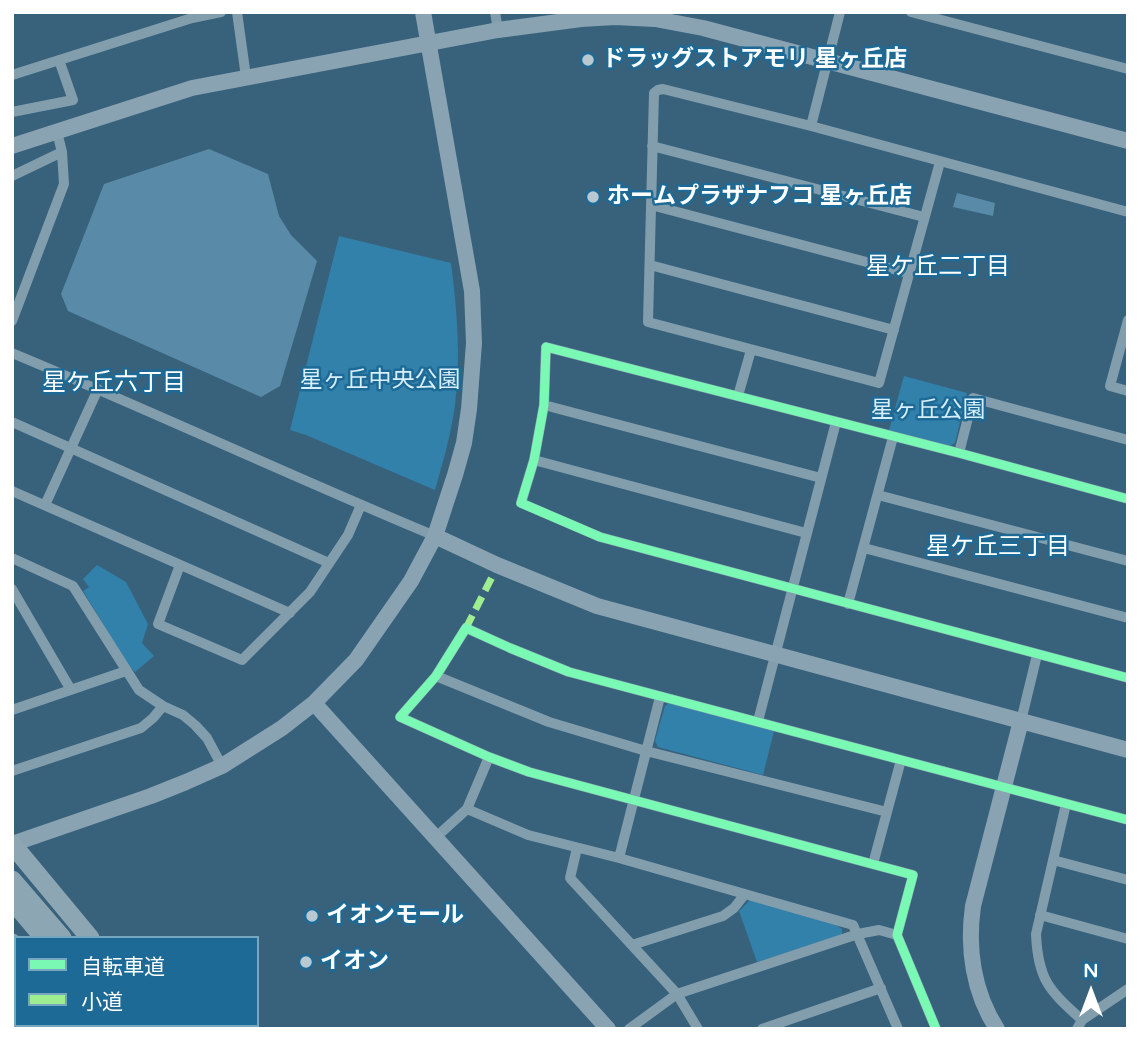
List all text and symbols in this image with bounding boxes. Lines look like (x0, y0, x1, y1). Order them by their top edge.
place label: ドラッグストアモリ 星ヶ丘店 (602, 46, 907, 74)
marker: ドラッグストアモリ 星ヶ丘店 (580, 52, 596, 68)
place label: ホームプラザナフコ 星ヶ丘店 (607, 183, 912, 211)
marker: ホームプラザナフコ 星ヶ丘店 (585, 189, 601, 205)
district label: 星ケ丘二丁目 (866, 254, 1010, 282)
park label: 星ヶ丘中央公園 (300, 367, 460, 395)
district label: 星ケ丘六丁目 (42, 370, 186, 398)
park label: 星ヶ丘公園 (871, 397, 985, 425)
district label: 星ケ丘三丁目 (926, 534, 1070, 562)
place label: イオンモール (326, 902, 464, 930)
marker: イオンモール (304, 908, 320, 924)
legend (14, 936, 259, 1027)
place label: イオン (320, 948, 389, 976)
marker: イオン (298, 954, 314, 970)
text: 自転車道 (81, 955, 165, 980)
north arrow (1056, 957, 1126, 1027)
text: N (1083, 960, 1099, 982)
text: 小道 (81, 990, 123, 1015)

